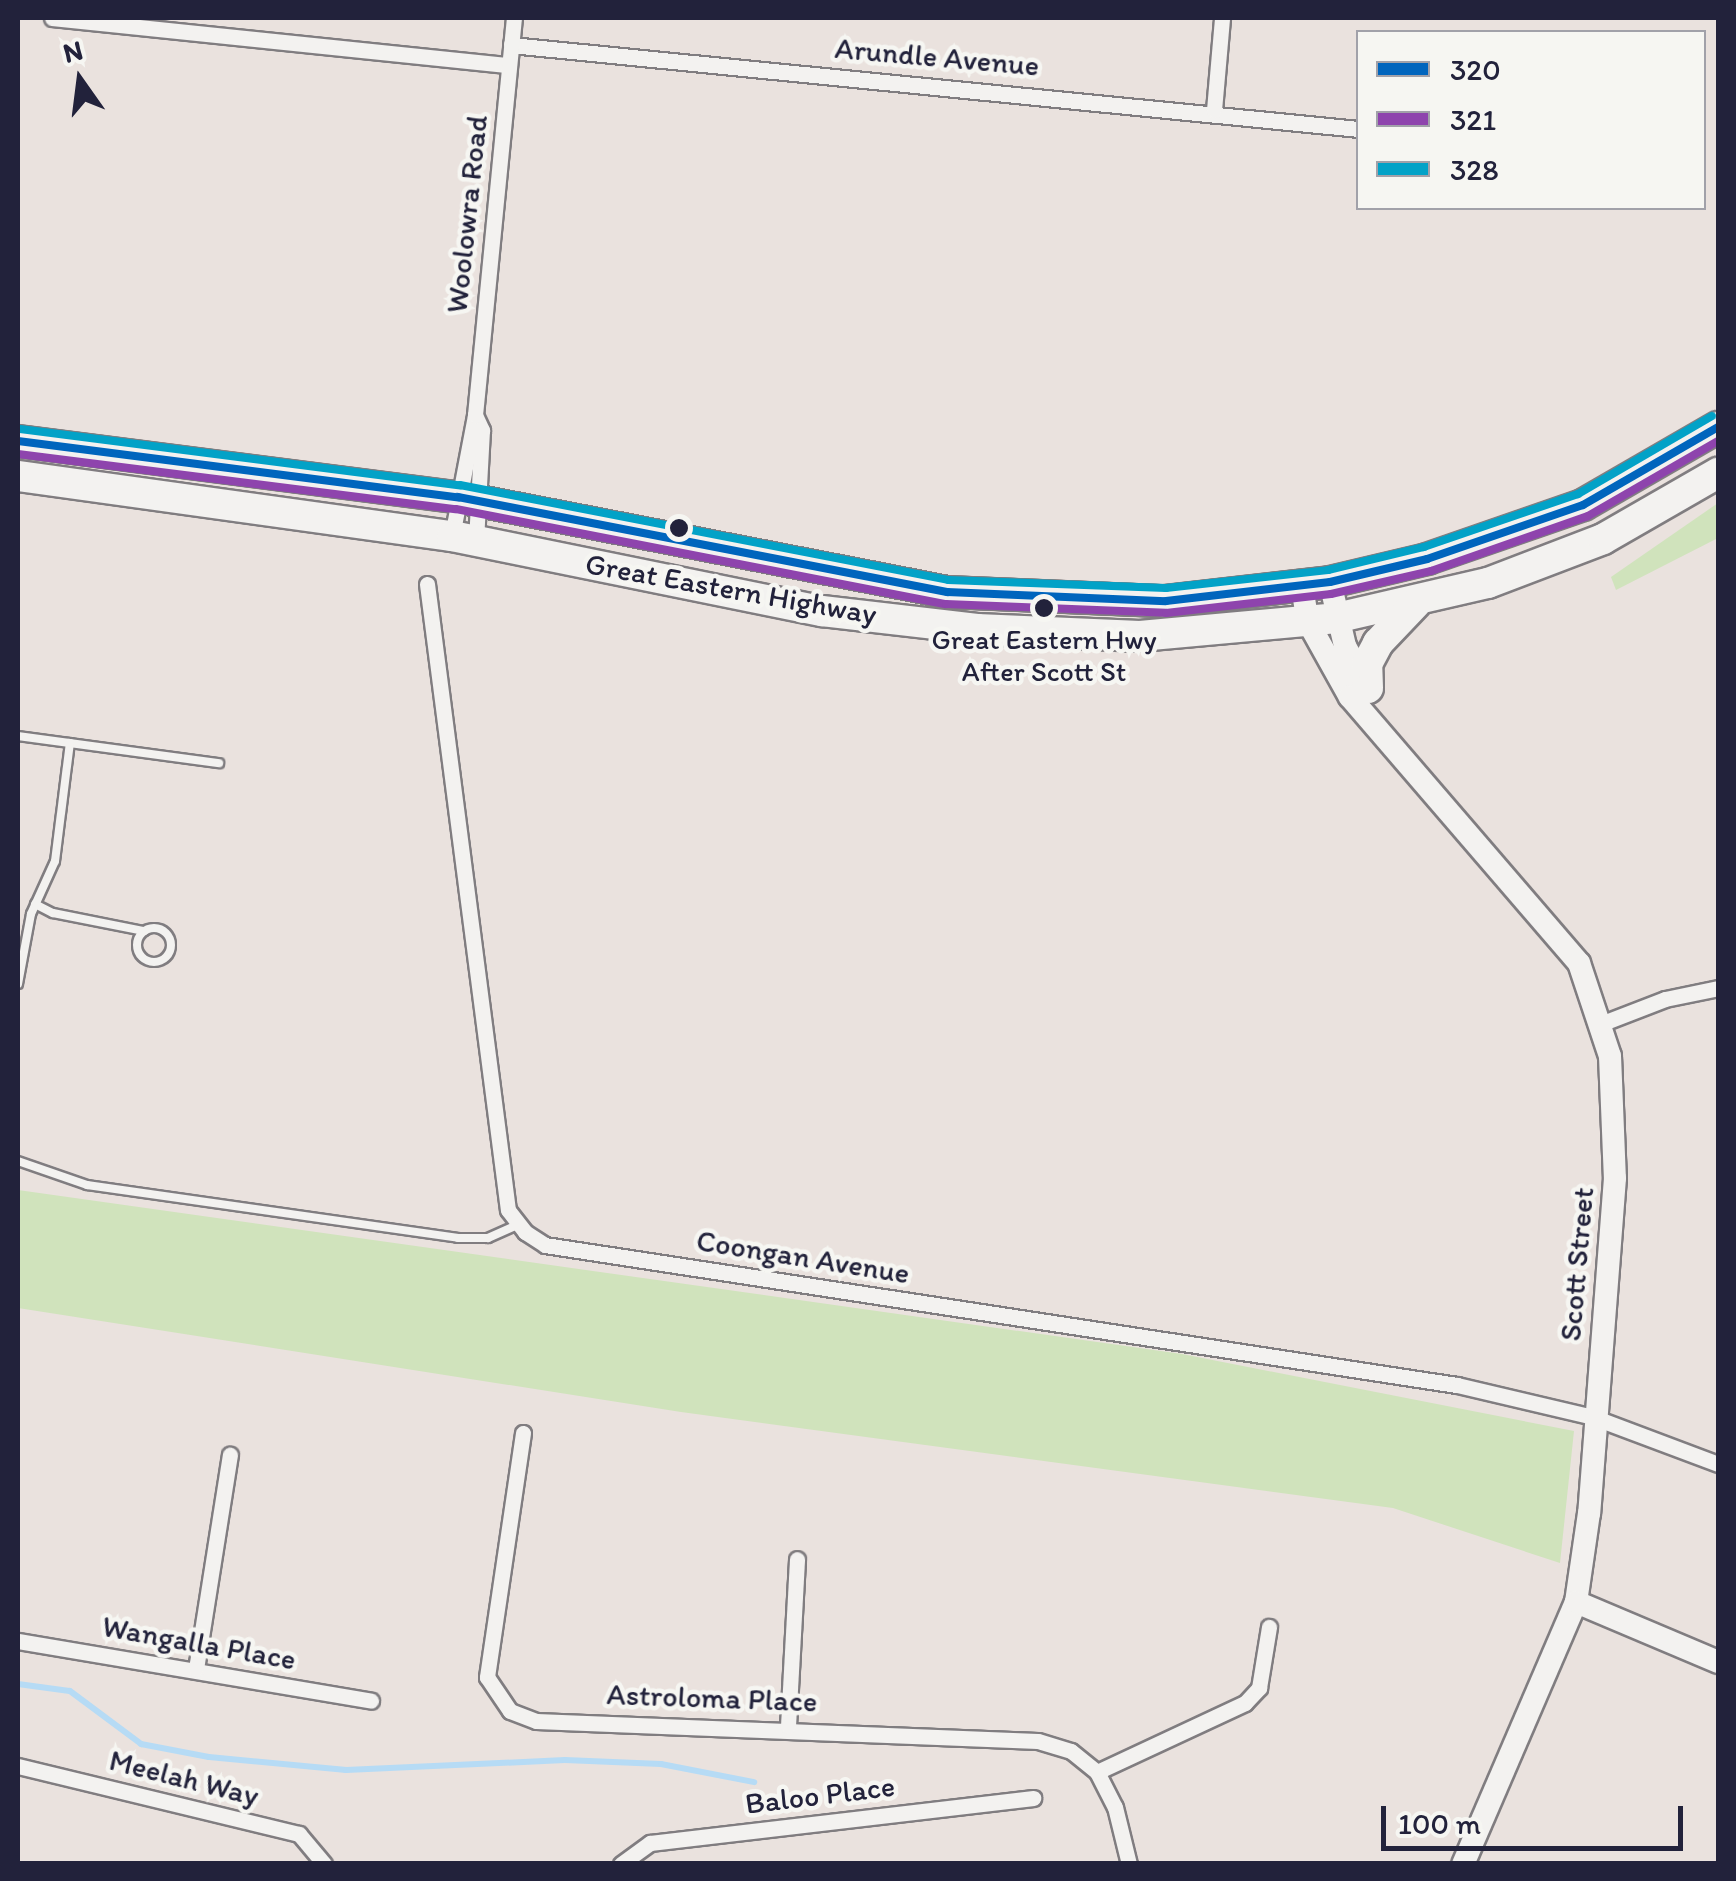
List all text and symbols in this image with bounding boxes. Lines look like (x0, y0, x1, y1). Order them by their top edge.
north arrow (30, 30, 130, 130)
street label: Arundle Avenue (834, 30, 1040, 84)
legend (1356, 30, 1706, 210)
text: N (59, 32, 86, 70)
text: 320 (1450, 51, 1501, 88)
text: 321 (1450, 101, 1496, 138)
street label: Woolowra Road (439, 114, 495, 314)
text: 328 (1450, 151, 1499, 188)
unlabelled marker (669, 518, 689, 538)
street label: Great Eastern Highway (583, 546, 879, 632)
marker: Great Eastern Hwy After Scott St (1034, 598, 1054, 618)
place label: Great Eastern Hwy After Scott St (931, 622, 1157, 688)
street label: Scott Street (1552, 1186, 1602, 1342)
street label: Coongan Avenue (694, 1222, 912, 1292)
street label: Wangalla Place (100, 1608, 298, 1678)
street label: Astroloma Place (606, 1676, 818, 1720)
street label: Meelah Way (106, 1742, 262, 1814)
street label: Baloo Place (743, 1768, 897, 1822)
scale bar (1386, 1786, 1688, 1848)
text: 100 m (1398, 1805, 1481, 1842)

